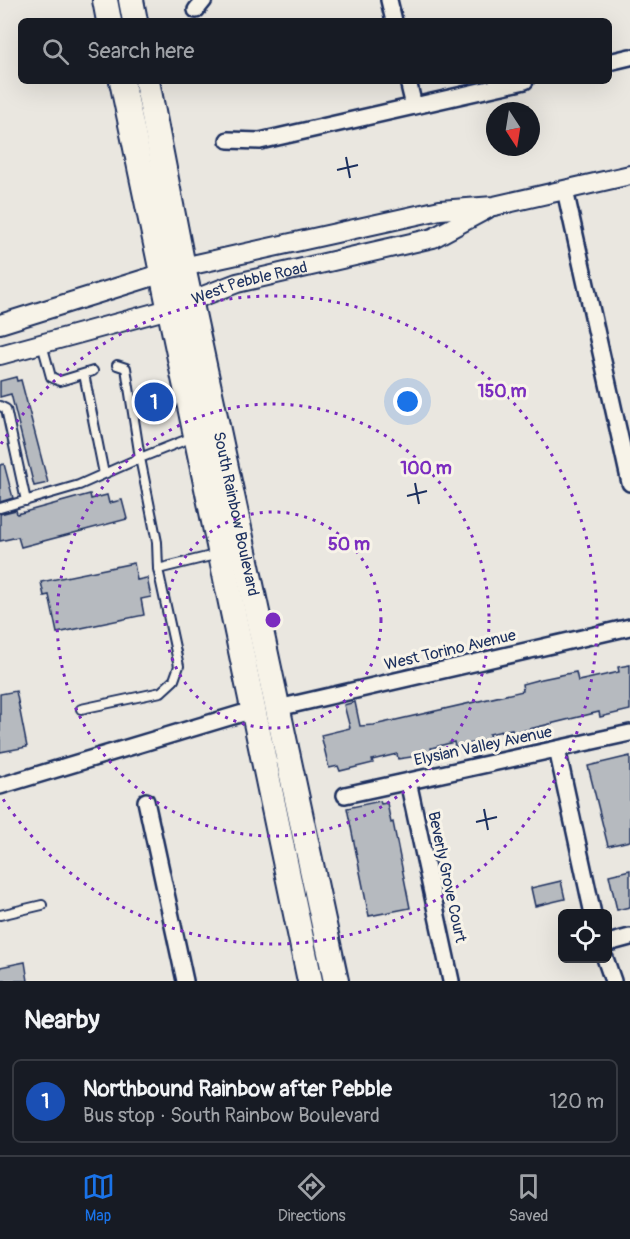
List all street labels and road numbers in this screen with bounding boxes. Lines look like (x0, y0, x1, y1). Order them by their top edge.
street label: West Pebble Road (189, 257, 309, 309)
street label: South Rainbow Boulevard (209, 430, 263, 598)
street label: West Torino Avenue (382, 625, 518, 675)
street label: Elysian Valley Avenue (412, 722, 554, 770)
street label: Beverly Grove Court (423, 810, 471, 945)

